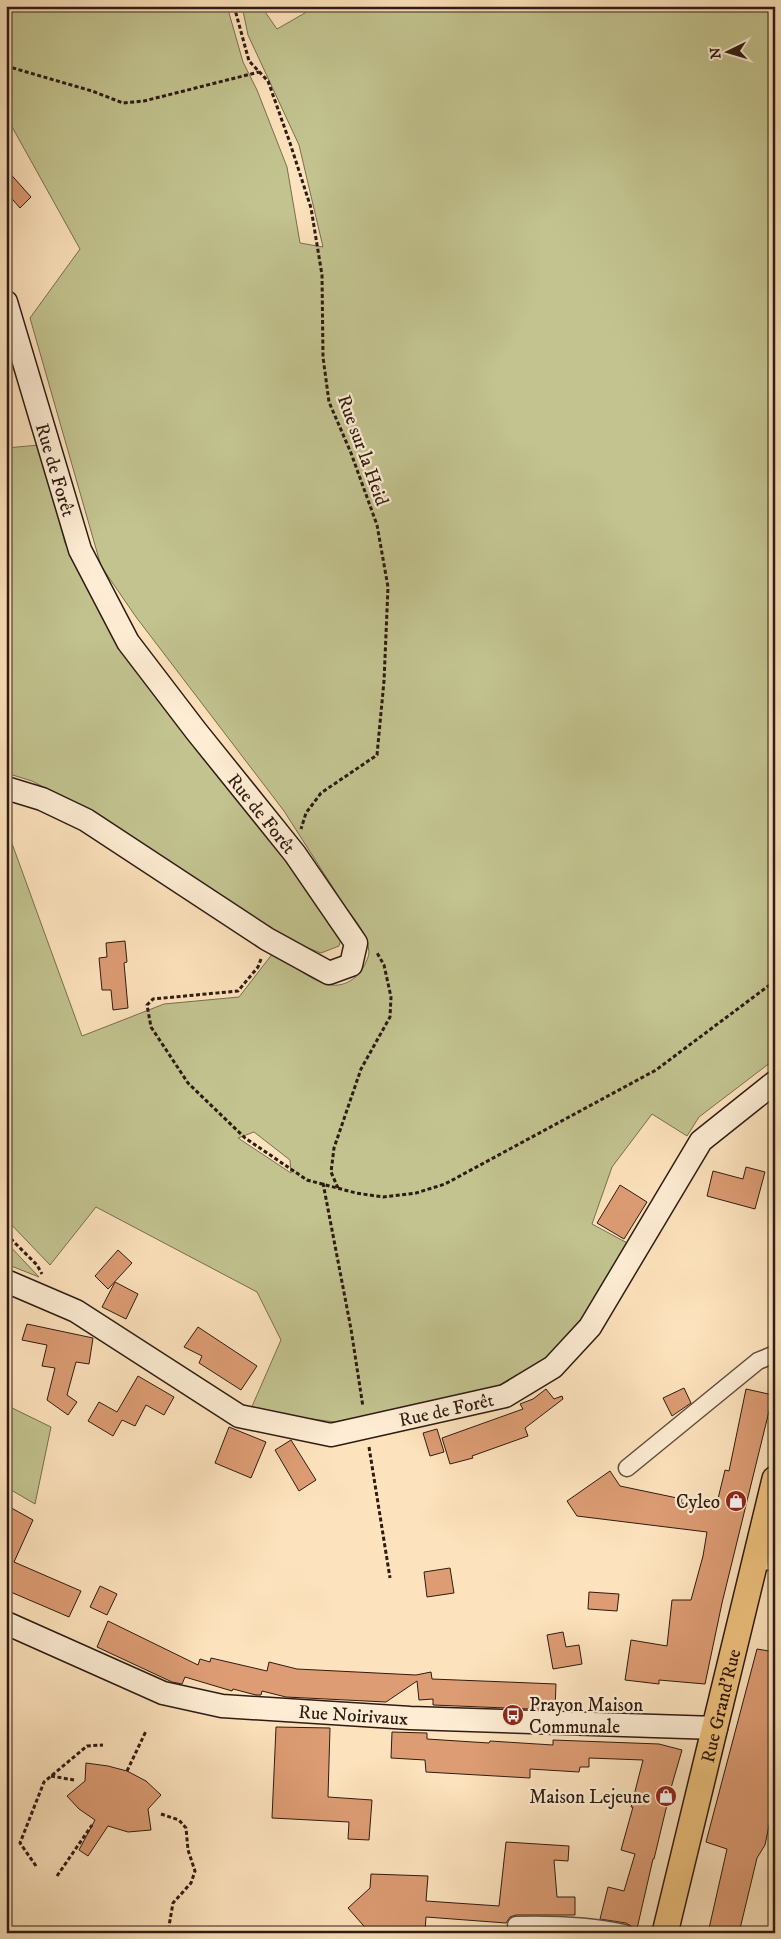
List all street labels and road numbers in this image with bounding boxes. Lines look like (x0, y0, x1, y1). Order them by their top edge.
street label: Rue sur la Heid (332, 392, 393, 510)
street label: Rue de Forêt (30, 421, 79, 520)
street label: Rue de Forêt (222, 769, 300, 859)
street label: Rue de Forêt (397, 1389, 496, 1432)
street label: Rue Grand'Rue (697, 1647, 746, 1765)
street label: Rue Noirivaux (298, 1701, 410, 1731)

